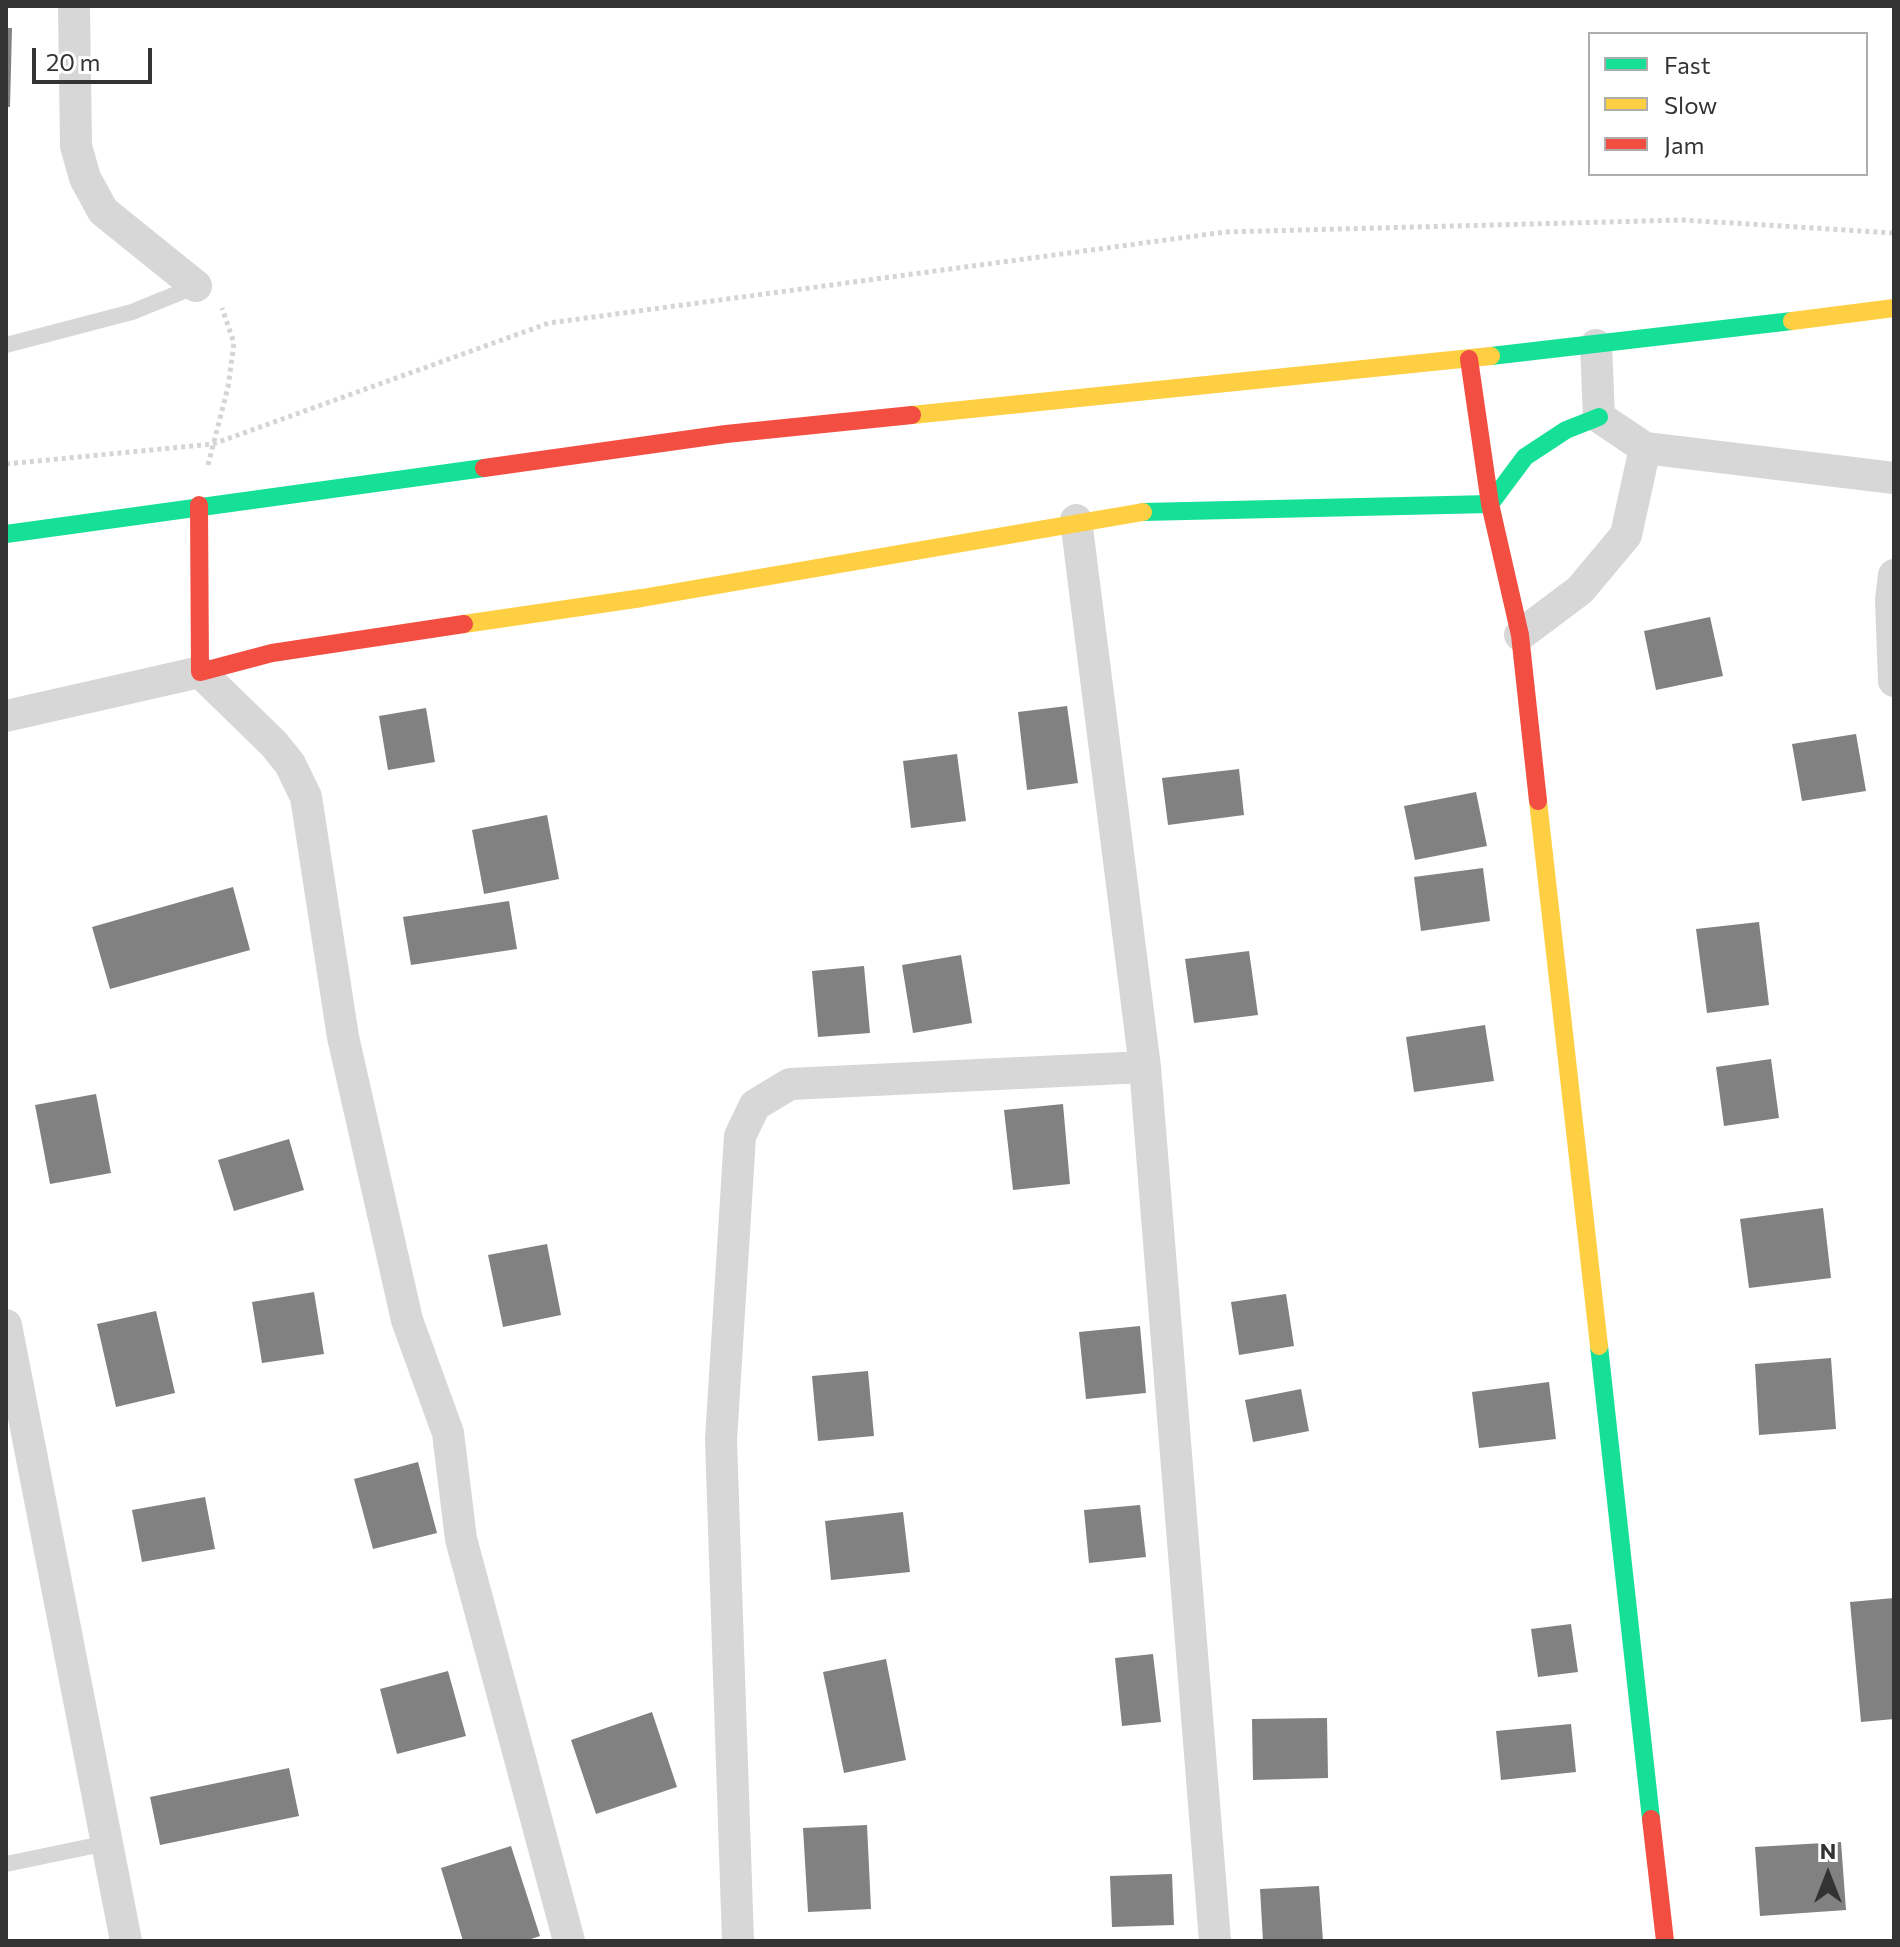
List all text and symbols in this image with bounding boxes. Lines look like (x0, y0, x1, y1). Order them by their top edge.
scale bar (36, 32, 156, 82)
legend (1588, 32, 1868, 176)
text: 20 m (46, 47, 100, 76)
text: Fast (1664, 50, 1711, 79)
text: Slow (1664, 90, 1717, 119)
text: Jam (1664, 130, 1704, 159)
north arrow (1788, 1835, 1868, 1915)
text: N (1820, 1837, 1836, 1864)

